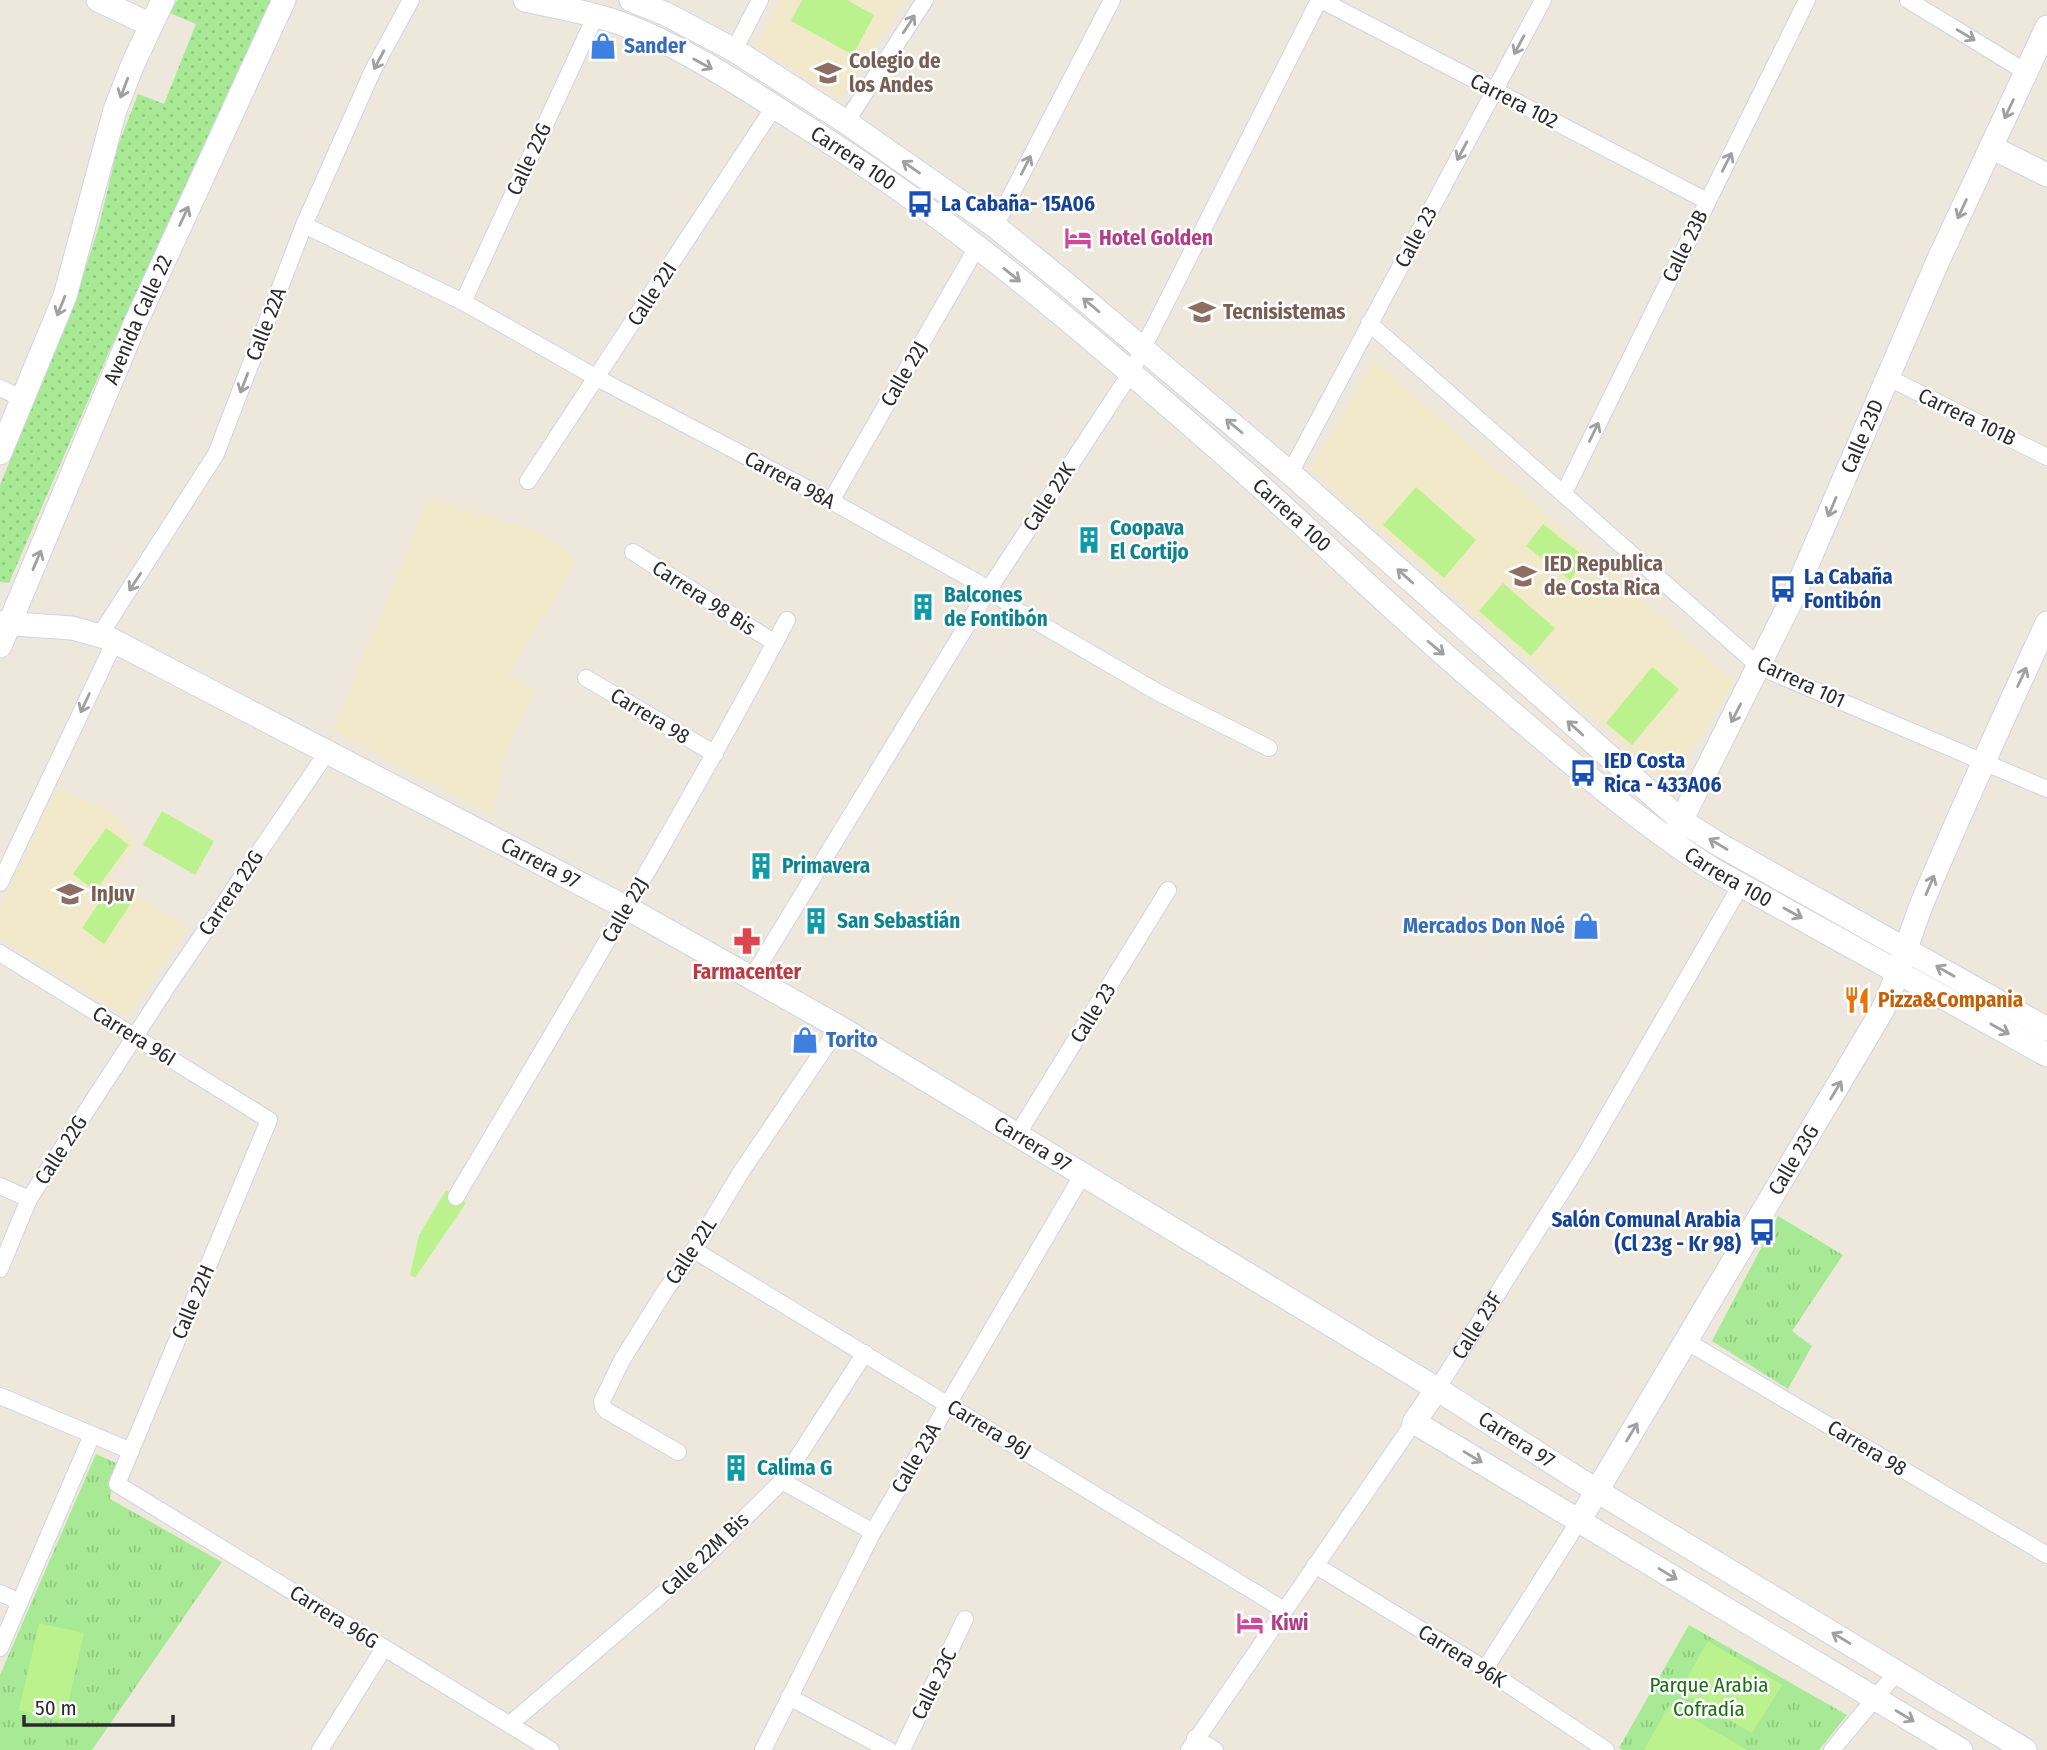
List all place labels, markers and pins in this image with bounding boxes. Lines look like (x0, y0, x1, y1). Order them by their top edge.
shop icon: Sander (588, 31, 618, 61)
place label: Sander (624, 33, 686, 59)
place label: Colegio de los Andes (849, 48, 941, 98)
school or university icon: Colegio de los Andes (813, 58, 843, 88)
bus stop icon: La Cabaña- 15A06 (905, 189, 935, 219)
place label: La Cabaña- 15A06 (941, 191, 1095, 217)
hotel icon: Hotel Golden (1063, 223, 1093, 253)
place label: Hotel Golden (1099, 225, 1213, 251)
school or university icon: Tecnisistemas (1187, 297, 1217, 327)
place label: Tecnisistemas (1223, 299, 1345, 325)
place label: Coopava El Cortijo (1110, 515, 1189, 565)
building icon: Coopava El Cortijo (1074, 525, 1104, 555)
place label: IED Republica de Costa Rica (1544, 551, 1663, 601)
school or university icon: IED Republica de Costa Rica (1508, 561, 1538, 591)
place label: La Cabaña Fontibón (1804, 564, 1893, 614)
bus stop icon: La Cabaña Fontibón (1768, 574, 1798, 604)
place label: Balcones de Fontibón (944, 582, 1048, 632)
building icon: Balcones de Fontibón (908, 592, 938, 622)
place label: IED Costa Rica - 433A06 (1604, 748, 1722, 798)
bus stop icon: IED Costa Rica - 433A06 (1568, 758, 1598, 788)
building icon: Primavera (746, 851, 776, 881)
place label: Primavera (782, 853, 870, 879)
school or university icon: InJuv (55, 879, 85, 909)
place label: InJuv (91, 881, 135, 907)
building icon: San Sebastián (801, 906, 831, 936)
place label: San Sebastián (837, 908, 960, 934)
shop icon: Mercados Don Noé (1571, 911, 1601, 941)
place label: Mercados Don Noé (1403, 913, 1565, 939)
pharmacy icon: Farmacenter (732, 926, 762, 956)
place label: Farmacenter (693, 959, 801, 985)
restaurant icon: Pizza&Compania (1842, 985, 1872, 1015)
place label: Pizza&Compania (1878, 987, 2023, 1013)
shop icon: Torito (790, 1025, 820, 1055)
place label: Torito (826, 1027, 878, 1053)
place label: Salón Comunal Arabia (Cl 23g - Kr 98) (1551, 1207, 1741, 1257)
bus stop icon: Salón Comunal Arabia (Cl 23g - Kr 98) (1747, 1217, 1777, 1247)
building icon: Calima G (721, 1453, 751, 1483)
place label: Calima G (757, 1455, 832, 1481)
hotel icon: Kiwi (1235, 1608, 1265, 1638)
place label: Kiwi (1271, 1610, 1309, 1636)

